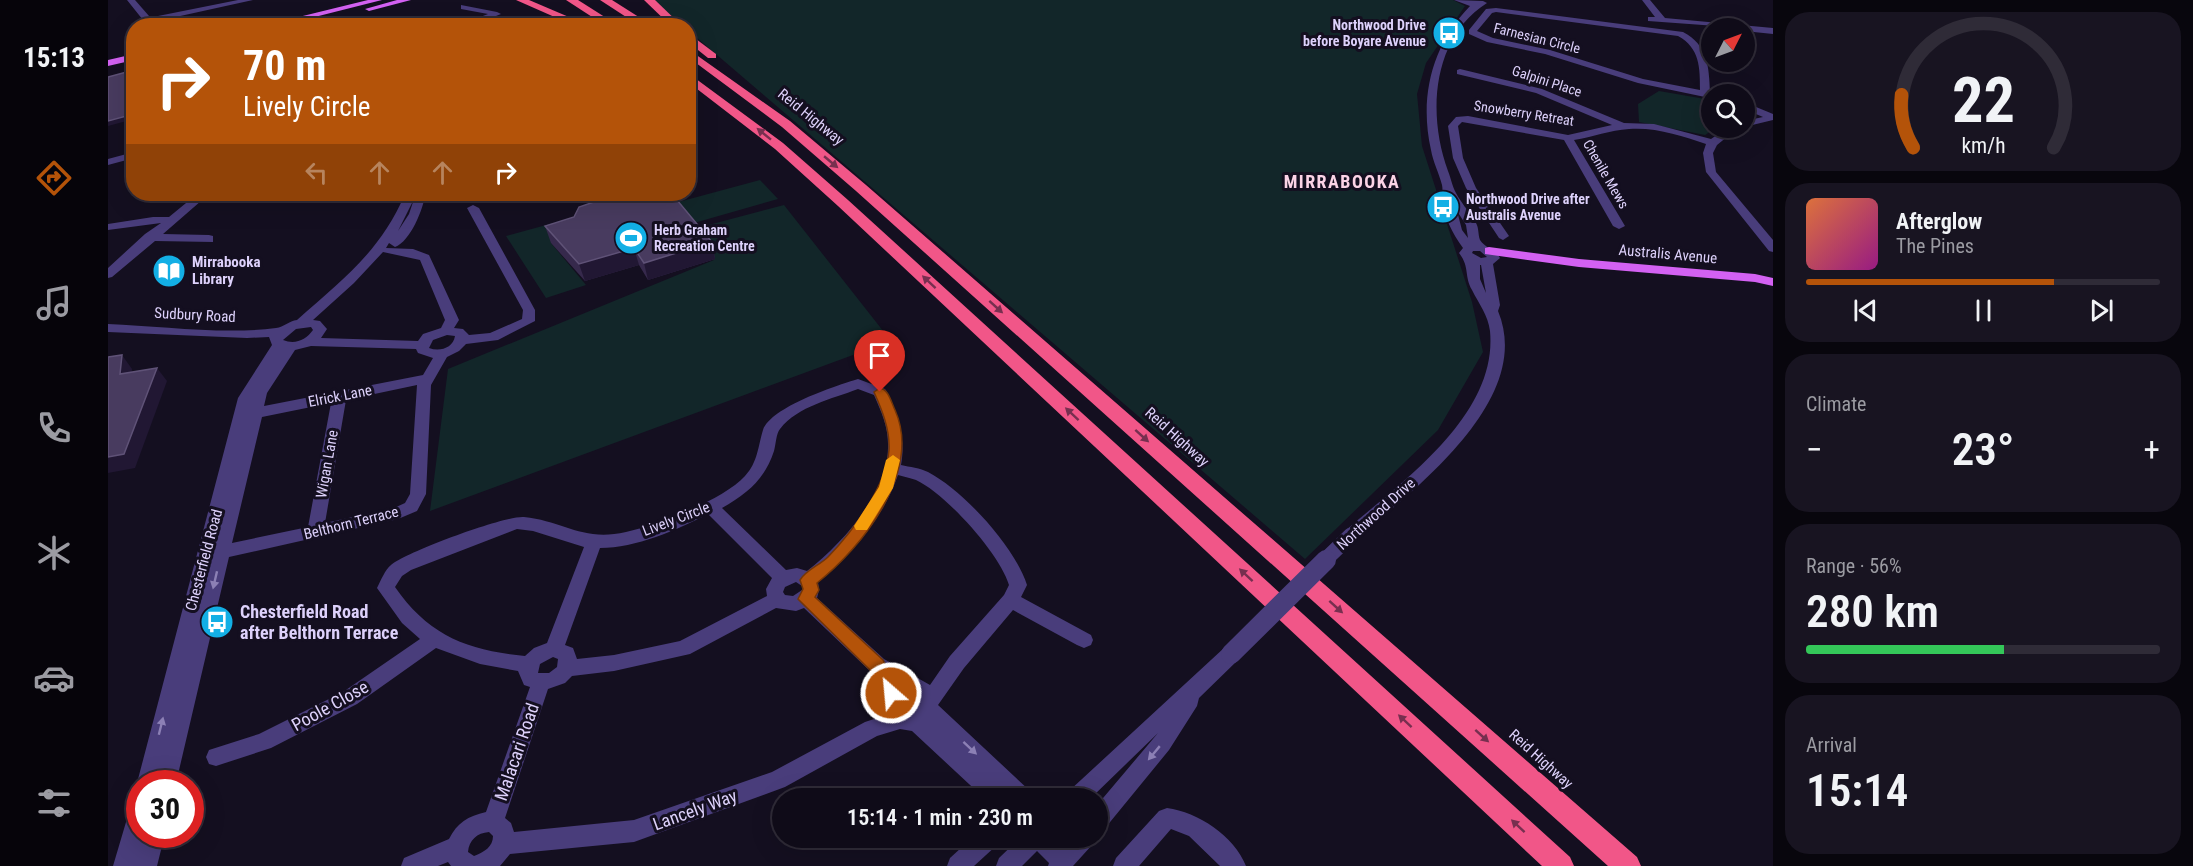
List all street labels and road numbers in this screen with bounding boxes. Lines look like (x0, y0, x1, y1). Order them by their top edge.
street label: Farnesian Circle (1492, 20, 1582, 57)
street label: Galpini Place (1510, 62, 1584, 100)
street label: Reid Highway (774, 85, 848, 149)
street label: Snowberry Retreat (1473, 97, 1575, 129)
street label: Chenile Mews (1580, 137, 1632, 211)
street label: Australis Avenue (1618, 241, 1718, 267)
street label: Sudbury Road (154, 304, 236, 326)
street label: Elrick Lane (307, 381, 373, 411)
street label: Reid Highway (1141, 404, 1213, 470)
street label: Wigan Lane (312, 429, 342, 499)
street label: Northwood Drive (1333, 474, 1419, 554)
street label: Lively Circle (640, 498, 712, 540)
street label: Belthorn Terrace (302, 503, 400, 543)
street label: Chesterfield Road (182, 507, 226, 613)
street label: Poole Close (288, 676, 372, 735)
street label: Malacari Road (490, 700, 543, 803)
street label: Reid Highway (1505, 726, 1577, 792)
street label: Lancely Way (650, 784, 740, 834)

